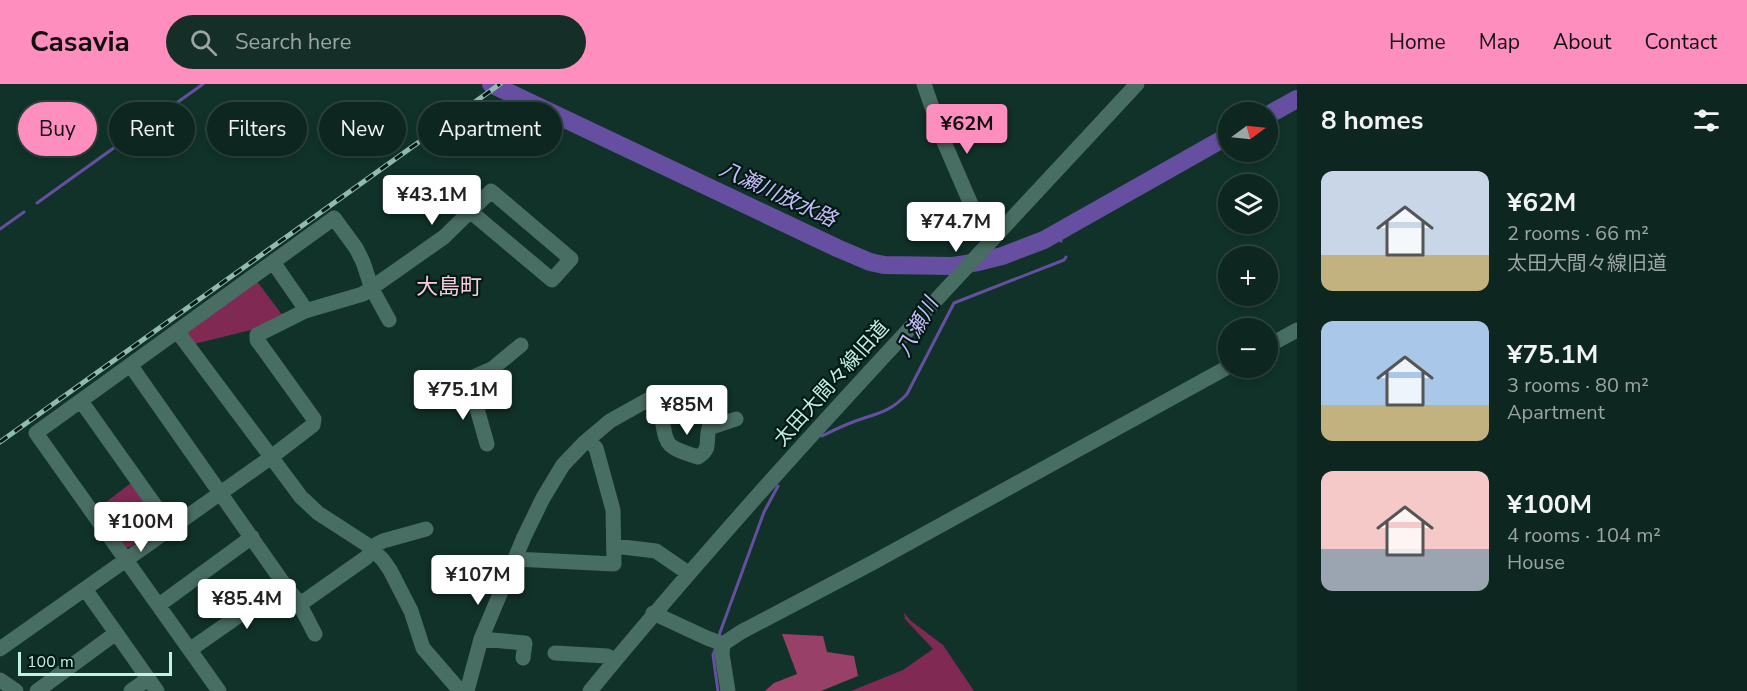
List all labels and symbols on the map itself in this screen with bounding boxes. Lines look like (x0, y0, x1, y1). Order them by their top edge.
north arrow (1218, 102, 1278, 162)
pin: ¥62M (931, 104, 1003, 155)
water label: 八瀬川放水路 (715, 155, 843, 234)
pin: ¥43.1M (383, 175, 481, 226)
pin: ¥74.7M (907, 202, 1005, 253)
district label: 大島町 (416, 272, 482, 302)
water label: 八瀬川 (889, 291, 945, 361)
street label: 太田大間々線旧道 (768, 315, 895, 452)
pin: ¥75.1M (414, 370, 512, 421)
pin: ¥85M (651, 385, 723, 436)
pin: ¥100M (99, 502, 183, 553)
pin: ¥107M (436, 555, 520, 606)
pin: ¥85.4M (198, 579, 296, 630)
scale bar (18, 649, 172, 676)

